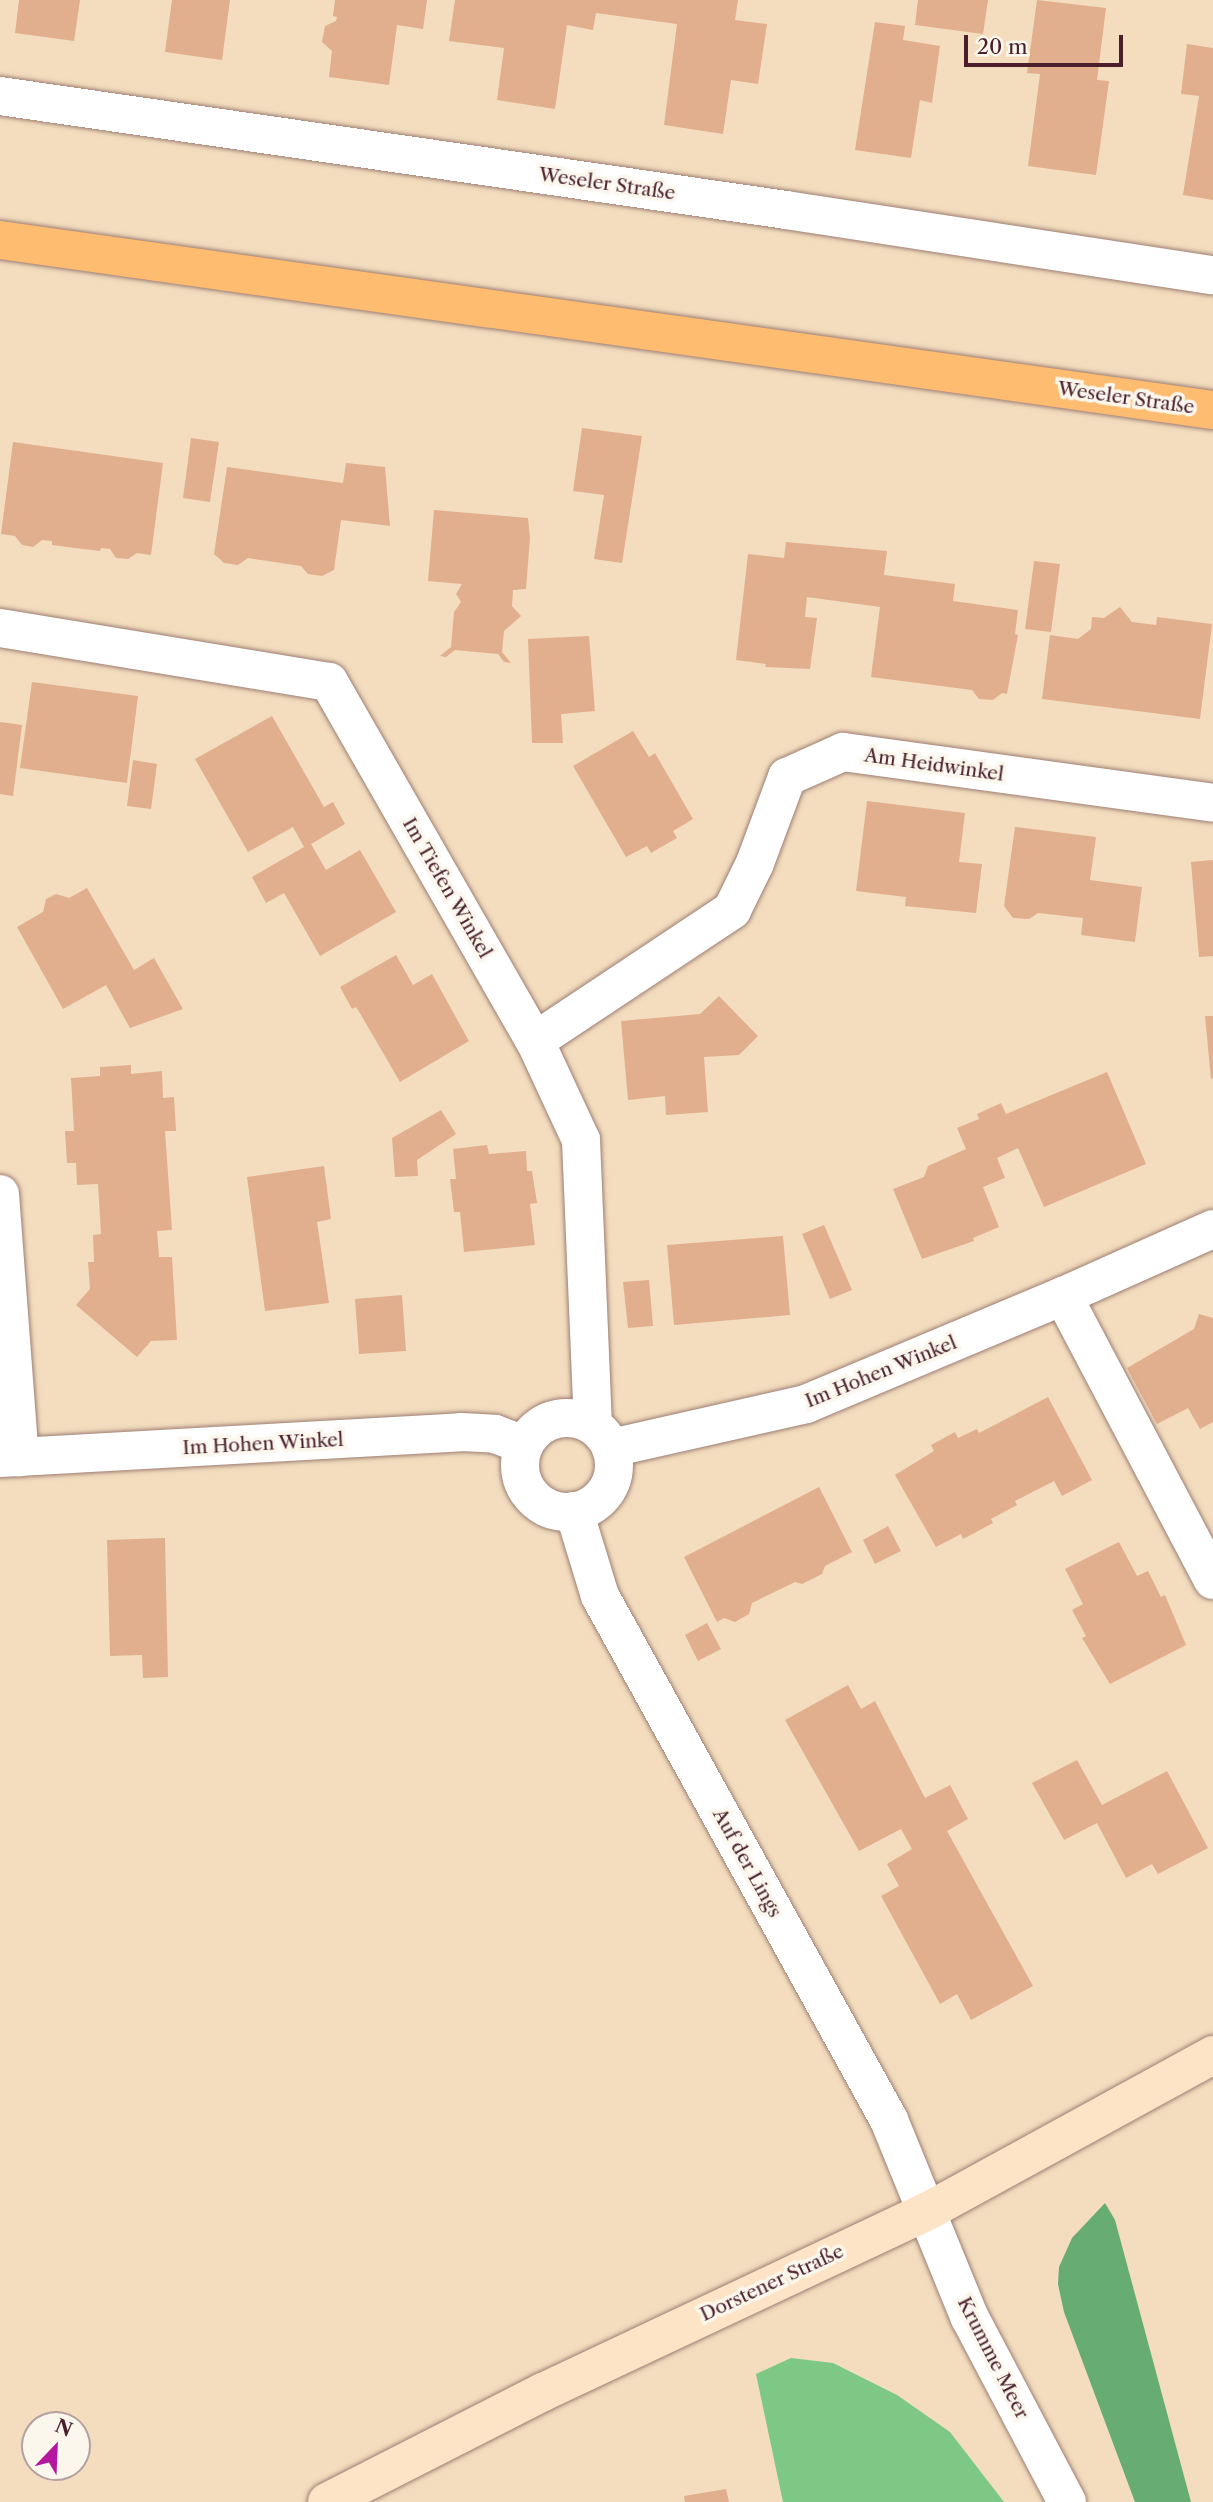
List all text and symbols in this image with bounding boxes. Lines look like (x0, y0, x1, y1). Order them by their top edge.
scale bar (968, 21, 1127, 65)
text: 20 m (977, 34, 1028, 59)
street label: Weseler Straße (537, 163, 677, 205)
street label: Weseler Straße (1056, 377, 1196, 419)
street label: Am Heidwinkel (863, 744, 1005, 786)
street label: Im Tiefen Winkel (397, 813, 497, 963)
street label: Im Hohen Winkel (802, 1331, 960, 1413)
street label: Im Hohen Winkel (182, 1428, 344, 1460)
street label: Auf der Lings (708, 1805, 786, 1921)
street label: Dorstener Straße (696, 2240, 848, 2326)
street label: Krumme Meer (953, 2293, 1033, 2423)
north arrow (21, 2411, 91, 2481)
text: N (52, 2414, 76, 2442)

